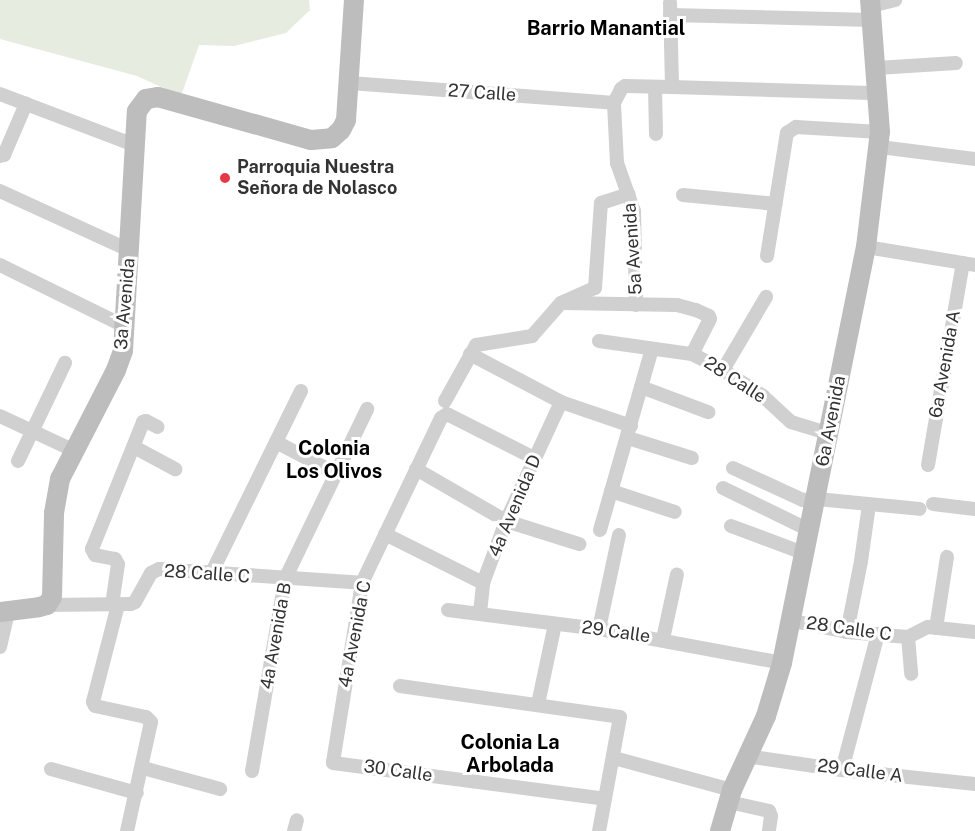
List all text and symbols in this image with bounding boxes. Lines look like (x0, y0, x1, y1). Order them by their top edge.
district label: Barrio Manantial (527, 16, 685, 40)
street label: 27 Calle (447, 80, 517, 106)
place label: Parroquia Nuestra Señora de Nolasco (237, 157, 397, 200)
marker: Parroquia Nuestra Señora de Nolasco (218, 171, 232, 185)
street label: 5a Avenida (619, 202, 647, 296)
street label: 3a Avenida (110, 257, 140, 351)
street label: 6a Avenida A (925, 308, 965, 420)
street label: 28 Calle (700, 352, 770, 408)
street label: 6a Avenida (812, 374, 850, 468)
district label: Colonia Los Olivos (286, 436, 382, 483)
street label: 4a Avenida D (484, 452, 546, 560)
street label: 28 Calle C (163, 560, 251, 588)
street label: 4a Avenida C (334, 579, 376, 689)
street label: 4a Avenida B (256, 581, 296, 691)
street label: 28 Calle C (805, 612, 893, 646)
street label: 29 Calle (580, 617, 652, 647)
district label: Colonia La Arbolada (460, 731, 560, 778)
street label: 30 Calle (362, 755, 434, 787)
street label: 29 Calle A (816, 755, 904, 787)

